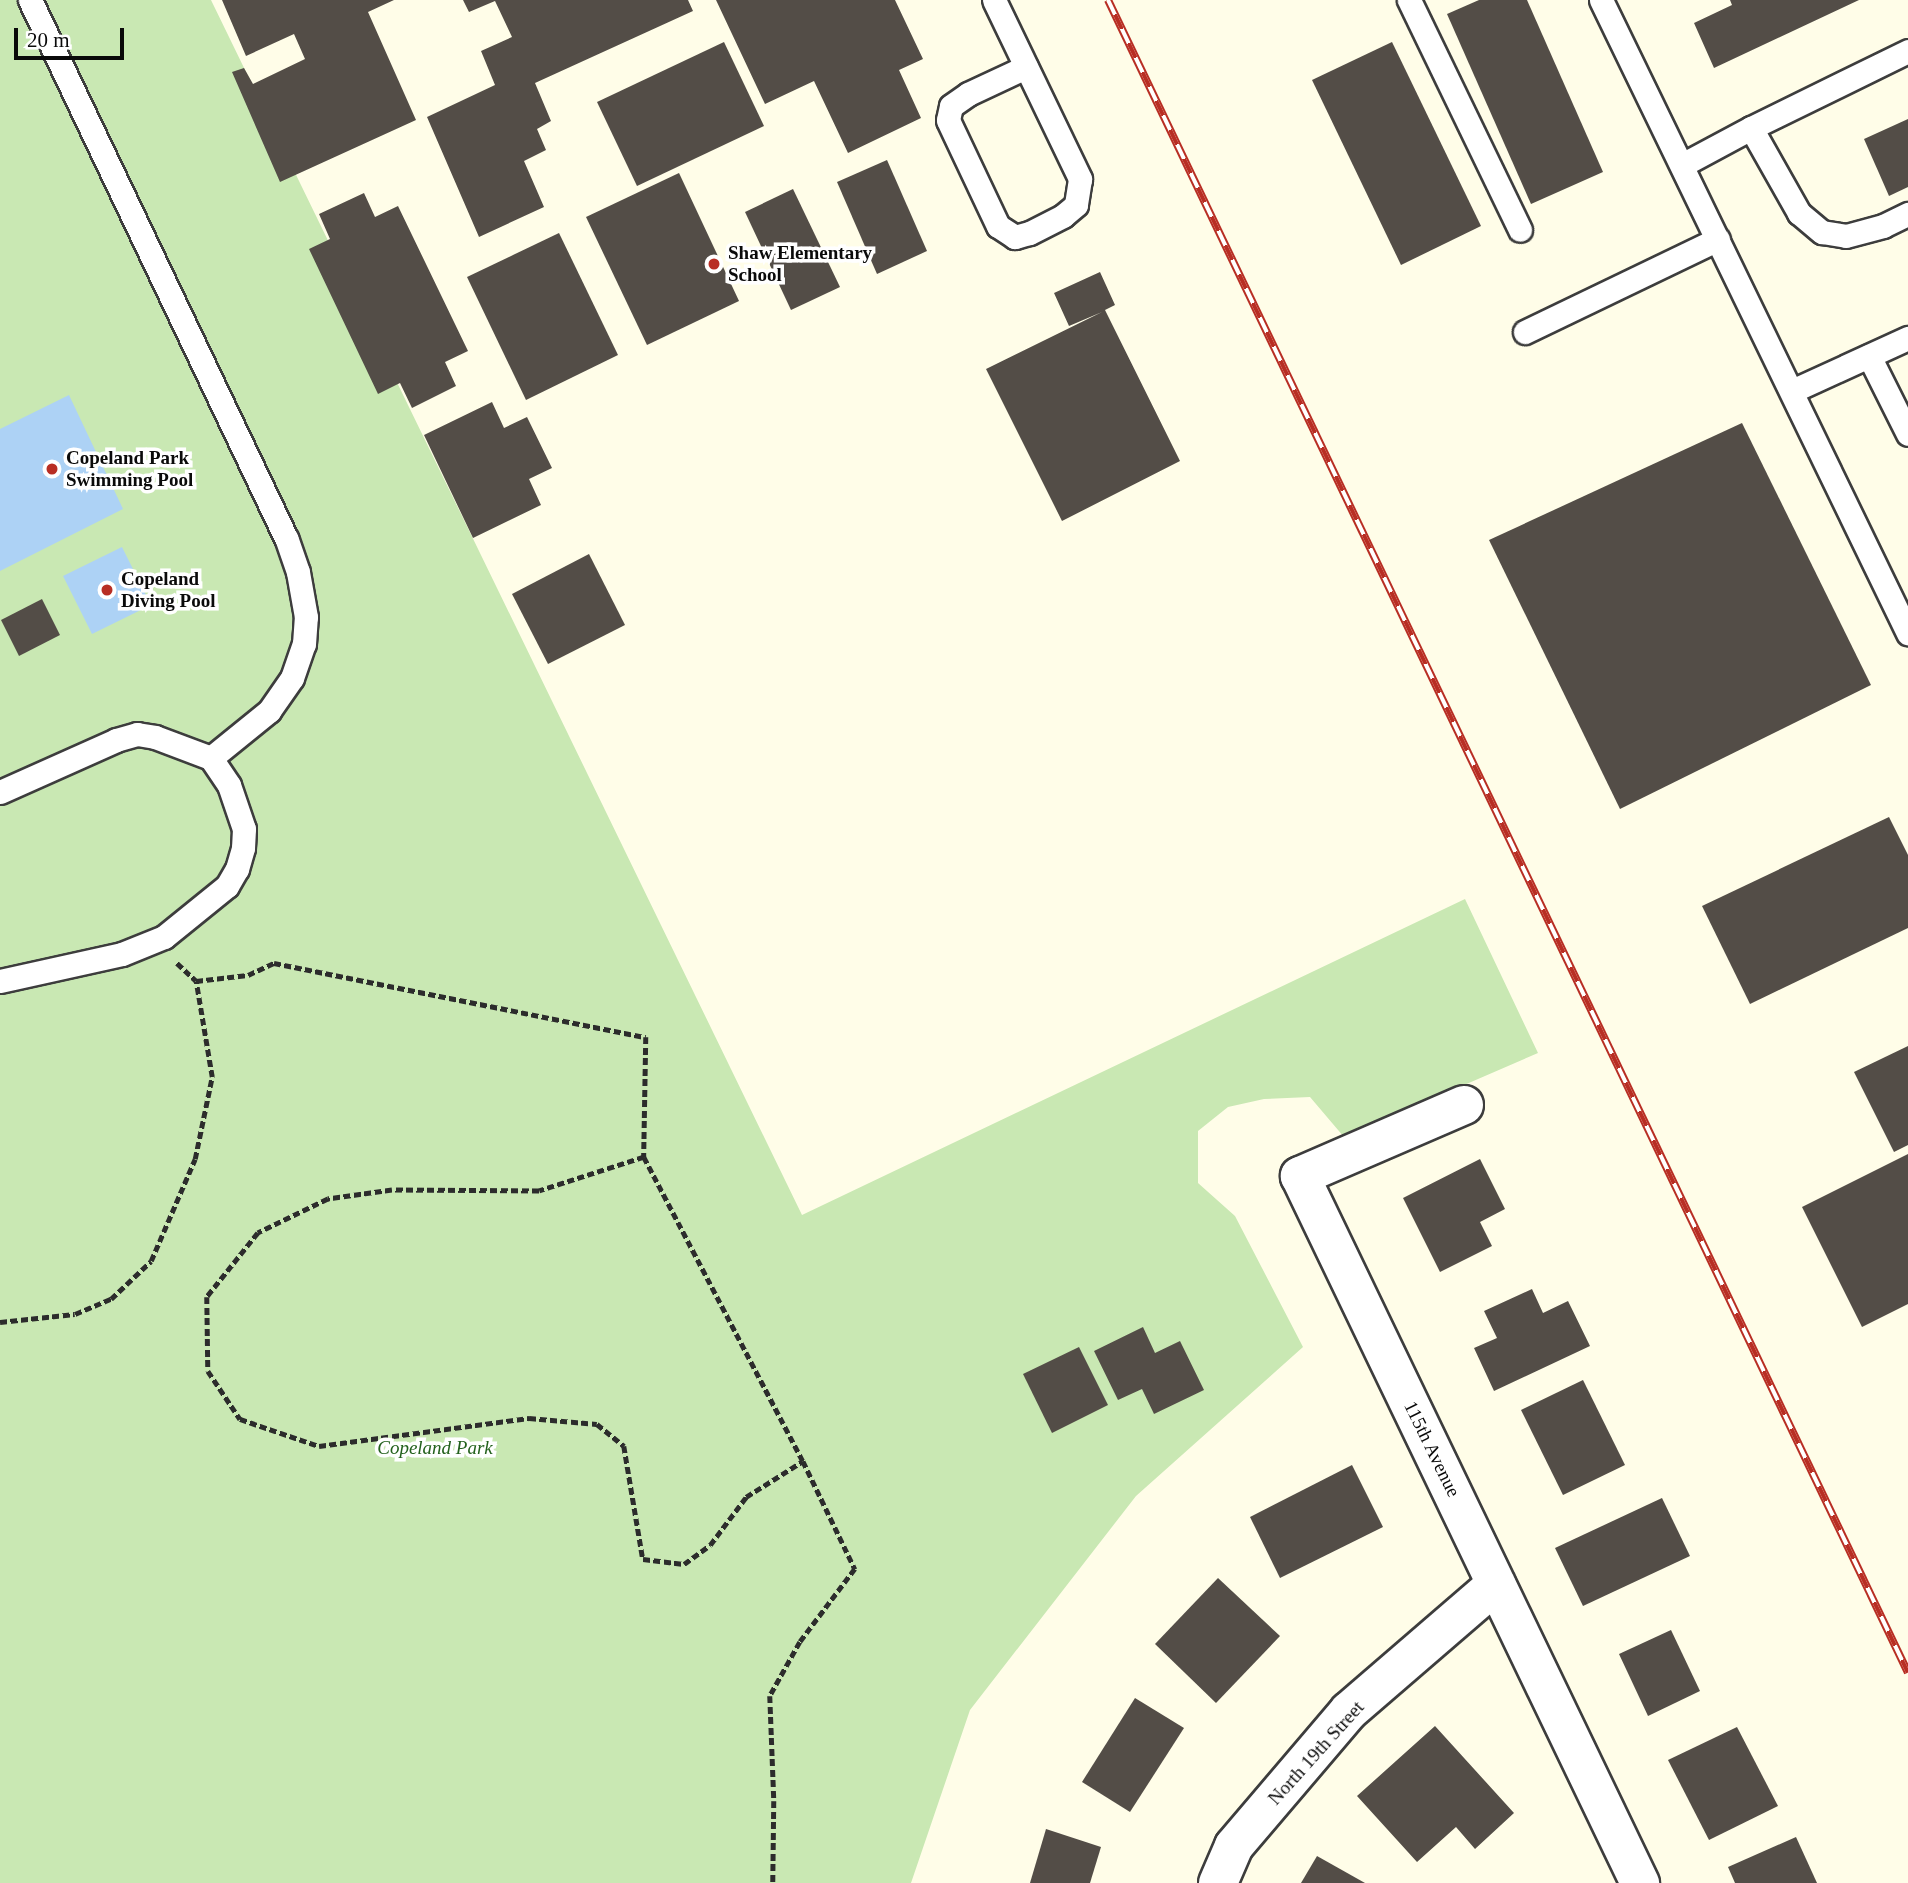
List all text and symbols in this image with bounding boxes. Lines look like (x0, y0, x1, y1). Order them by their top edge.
scale bar (18, 14, 128, 58)
text: 20 m (27, 28, 70, 52)
place label: Shaw Elementary School (728, 242, 872, 286)
marker: Shaw Elementary School (706, 256, 722, 272)
place label: Copeland Park Swimming Pool (66, 447, 193, 491)
marker: Copeland Park Swimming Pool (44, 461, 60, 477)
place label: Copeland Diving Pool (121, 568, 215, 612)
marker: Copeland Diving Pool (99, 582, 115, 598)
street label: 115th Avenue (1399, 1397, 1465, 1501)
park label: Copeland Park (377, 1437, 493, 1459)
street label: North 19th Street (1263, 1696, 1369, 1810)

